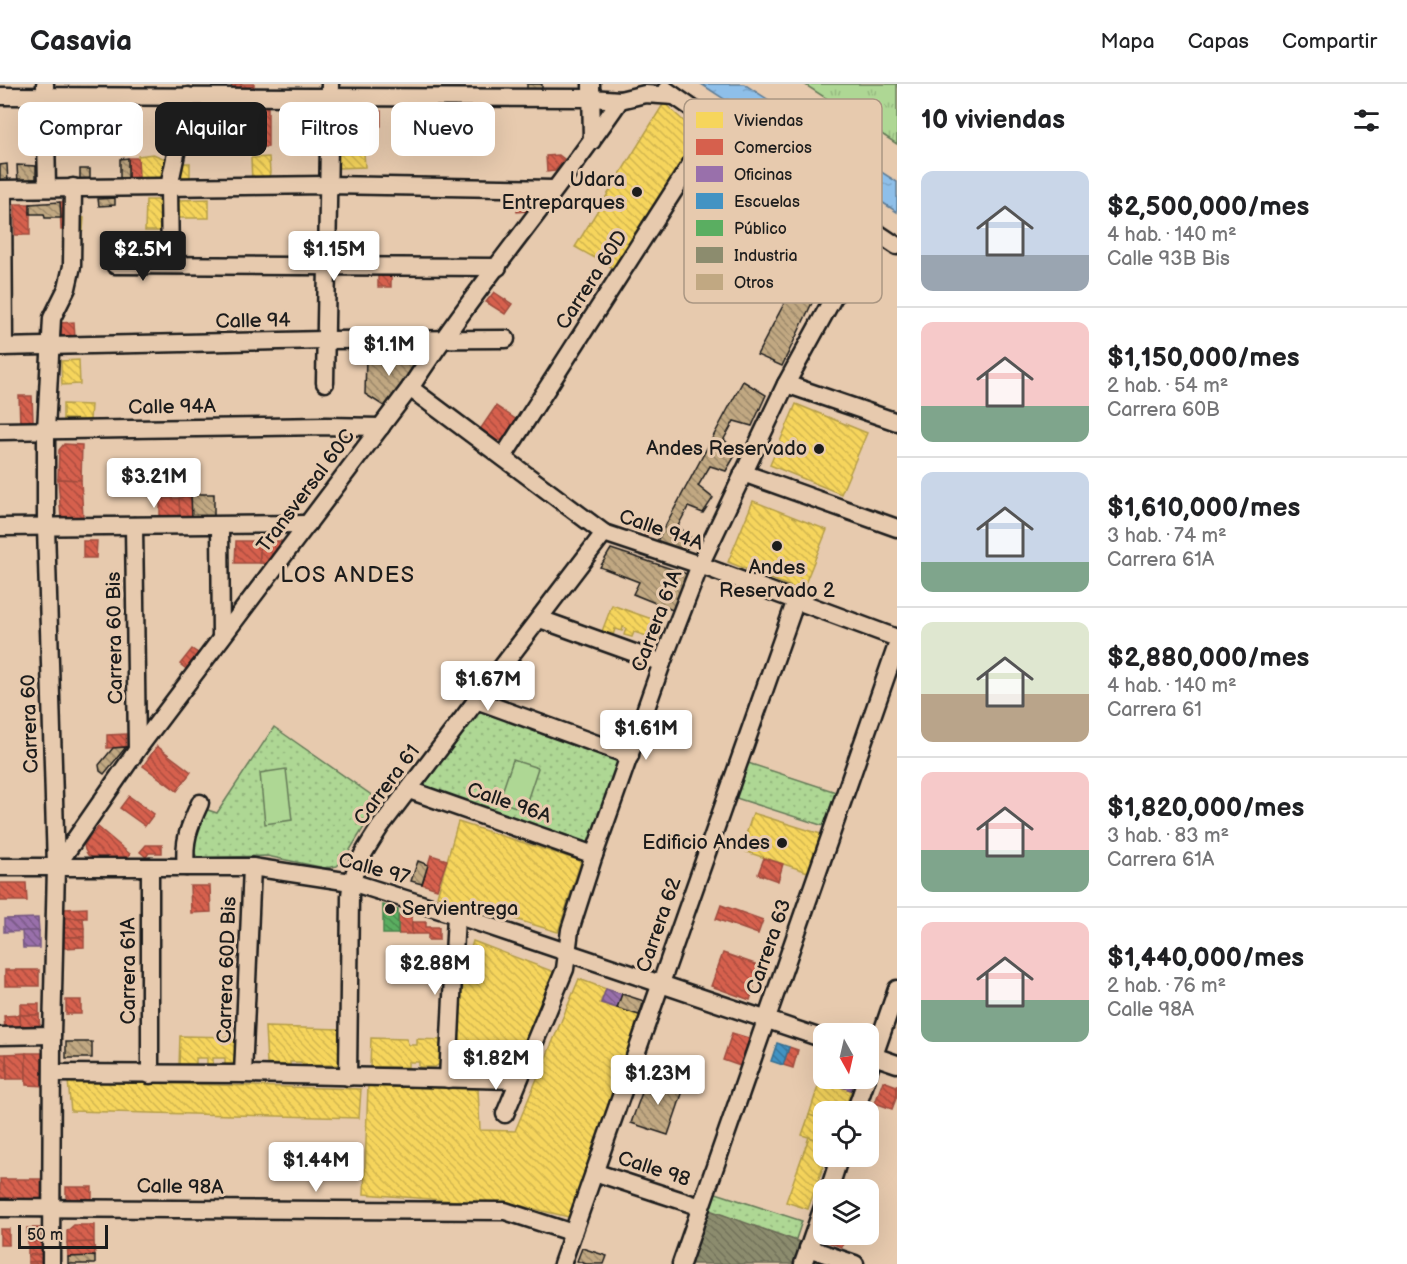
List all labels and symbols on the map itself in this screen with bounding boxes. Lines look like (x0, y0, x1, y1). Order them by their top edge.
legend (684, 99, 882, 303)
text: Viviendas (734, 112, 803, 131)
text: Comercios (734, 139, 812, 158)
text: Oficinas (734, 166, 792, 185)
place label: Udara Entreparques (501, 168, 625, 215)
marker: Udara Entreparques (630, 185, 644, 199)
text: Escuelas (734, 193, 800, 212)
text: Público (734, 220, 787, 239)
street label: Carrera 60D (551, 226, 633, 334)
pin: $2.5M (101, 231, 185, 282)
pin: $1.15M (285, 231, 383, 282)
text: Industria (734, 247, 797, 266)
text: Otros (734, 274, 774, 293)
street label: Calle 94 (215, 308, 291, 334)
pin: $1.1M (347, 326, 431, 377)
street label: Calle 94A (128, 394, 217, 420)
street label: Transversal 60C (252, 425, 360, 557)
place label: Andes Reservado (646, 437, 807, 461)
marker: Andes Reservado (812, 442, 826, 456)
pin: $3.21M (105, 458, 203, 509)
street label: Calle 94A (616, 504, 707, 556)
marker: Andes Reservado 2 (770, 539, 784, 553)
place label: Andes Reservado 2 (719, 556, 835, 603)
district label: LOS ANDES (280, 562, 416, 589)
street label: Carrera 61A (627, 566, 688, 675)
street label: Carrera 60 Bis (102, 571, 128, 705)
pin: $1.67M (439, 661, 537, 712)
street label: Carrera 60 (16, 674, 44, 774)
pin: $1.61M (597, 710, 695, 761)
street label: Carrera 61 (349, 740, 425, 830)
street label: Calle 96A (464, 777, 555, 829)
place label: Edificio Andes (642, 831, 770, 855)
marker: Edificio Andes (775, 836, 789, 850)
street label: Calle 97 (336, 848, 413, 890)
street label: Carrera 62 (632, 874, 687, 976)
street label: Carrera 60D Bis (212, 896, 242, 1044)
street label: Carrera 63 (741, 896, 797, 998)
place label: Servientrega (402, 897, 518, 921)
marker: Servientrega (383, 902, 397, 916)
street label: Carrera 61A (117, 917, 141, 1025)
pin: $2.88M (386, 945, 484, 996)
north arrow (813, 1023, 879, 1089)
pin: $1.82M (447, 1040, 545, 1091)
pin: $1.23M (609, 1055, 707, 1106)
pin: $1.44M (267, 1142, 365, 1193)
street label: Calle 98 (615, 1146, 693, 1192)
street label: Calle 98A (136, 1174, 224, 1200)
scale bar (18, 1222, 108, 1250)

